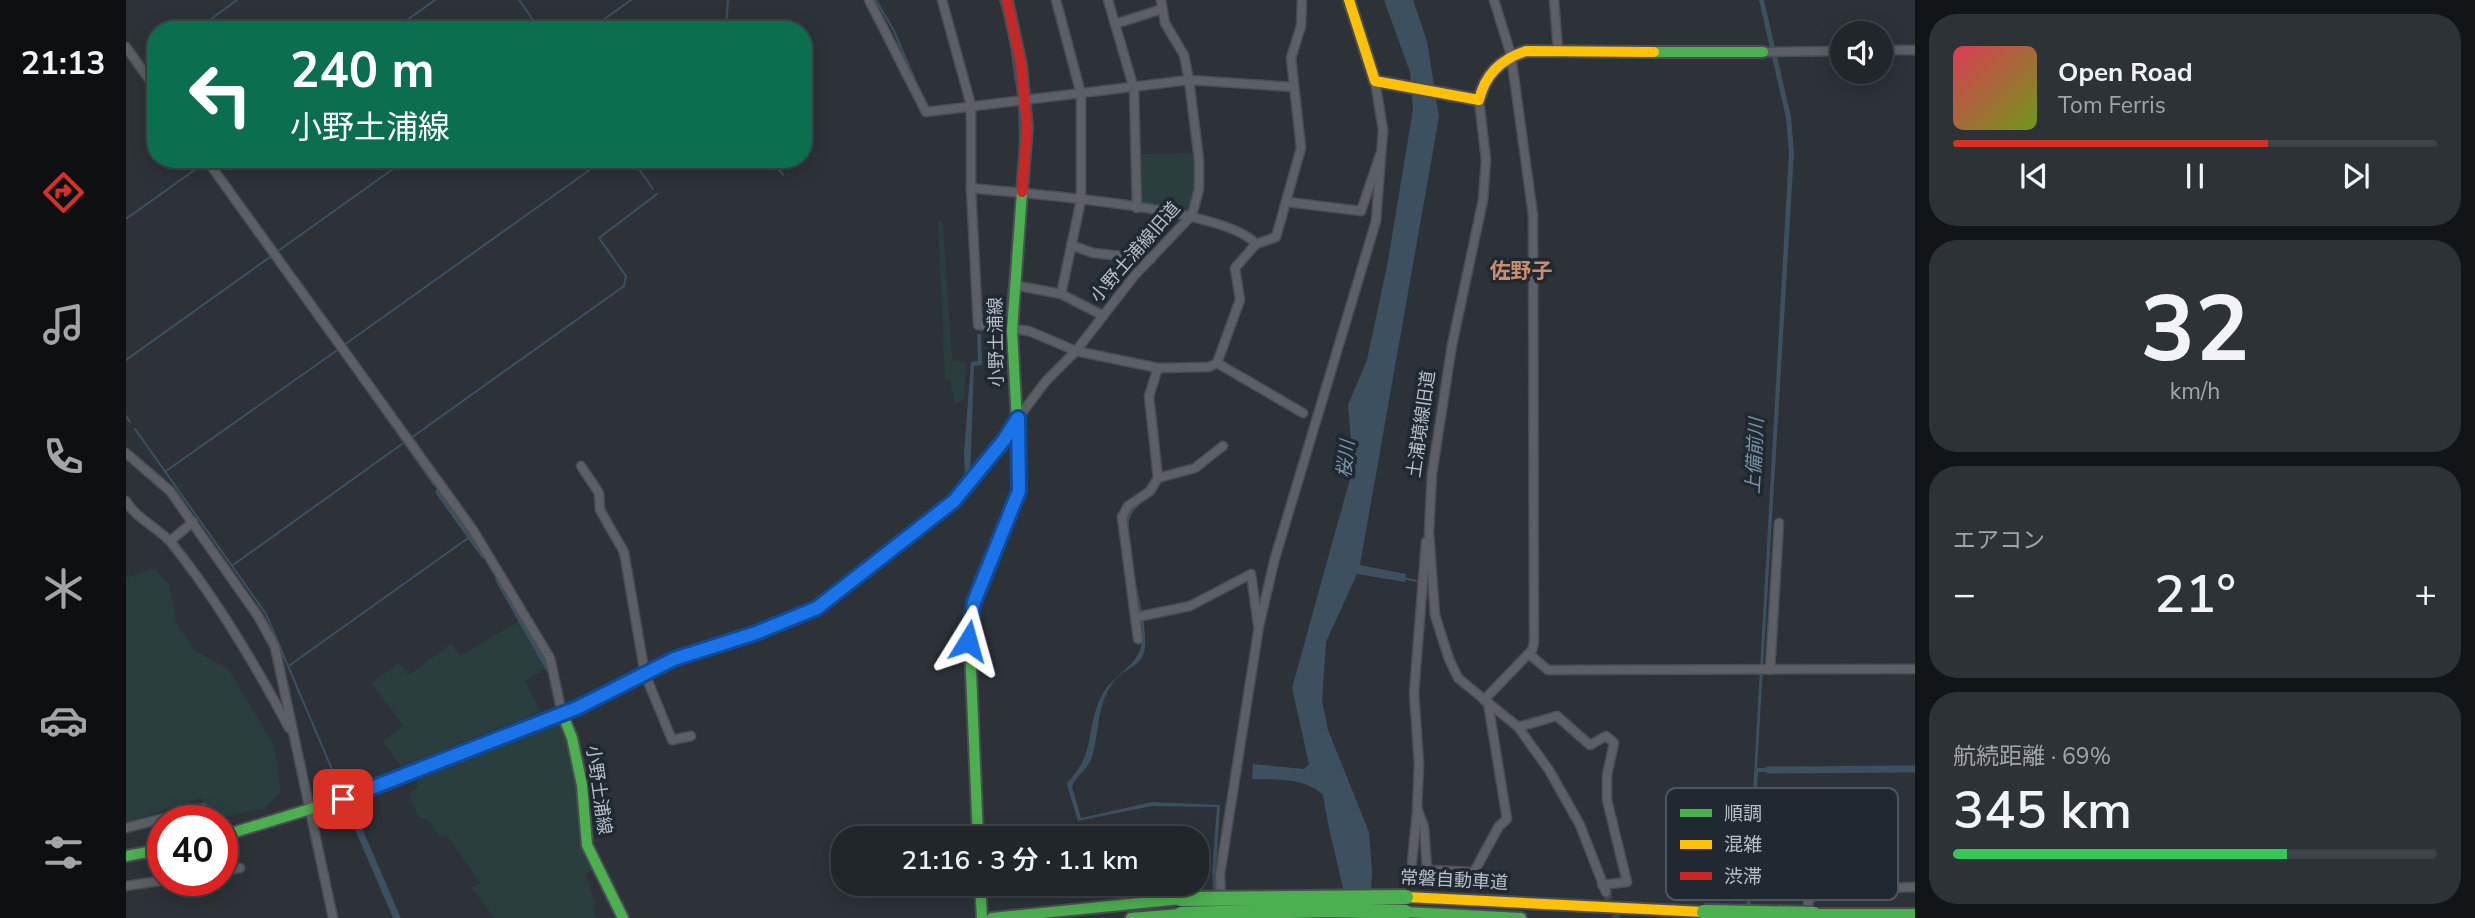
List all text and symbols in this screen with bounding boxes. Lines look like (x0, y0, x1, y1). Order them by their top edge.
map controls (1830, 21, 1893, 84)
button: sound (1830, 21, 1893, 84)
text: 240 m (290, 37, 434, 104)
text: 21:13 (21, 42, 105, 85)
icon: left (175, 49, 266, 140)
text: Open Road (2058, 55, 2193, 90)
text: Tom Ferris (2058, 90, 2166, 121)
text: 小野土浦線 (290, 106, 450, 149)
icon: previous (2015, 157, 2053, 195)
icon: pause (2176, 157, 2214, 195)
icon: next (2337, 157, 2375, 195)
icon: directions (39, 168, 88, 217)
street label: 小野土浦線旧道 (1085, 197, 1185, 307)
district label: 佐野子 (1490, 257, 1553, 285)
text: 32 (2140, 268, 2250, 392)
street label: 小野土浦線 (983, 297, 1009, 387)
icon: music (39, 300, 88, 349)
street label: 土浦境線旧道 (1402, 369, 1440, 479)
text: km/h (2170, 376, 2220, 407)
water label: 上備前川 (1740, 415, 1770, 495)
icon: phone (39, 432, 88, 481)
water label: 桜川 (1331, 437, 1361, 479)
text: エアコン (1953, 525, 2045, 556)
text: 21° (2154, 559, 2236, 630)
icon: climate (39, 564, 88, 613)
text: − (1953, 569, 1976, 620)
text: + (2414, 569, 2437, 620)
position arrow (931, 604, 1005, 678)
icon: car (39, 696, 88, 745)
text: 航続距離 · 69% (1953, 741, 2111, 772)
street label: 小野土浦線 (581, 744, 617, 836)
pin (313, 769, 373, 829)
text: 345 km (1953, 775, 2132, 846)
icon: arrive (324, 780, 362, 818)
legend (1666, 788, 1898, 900)
text: 順調 (1724, 801, 1762, 827)
speed limit sign: 40 (147, 805, 238, 896)
icon: filters (39, 828, 88, 877)
text: 混雑 (1724, 832, 1762, 858)
text: 21:16 · 3 分 · 1.1 km (902, 843, 1138, 878)
text: 渋滞 (1724, 864, 1762, 890)
street label: 常磐自動車道 (1399, 865, 1509, 895)

